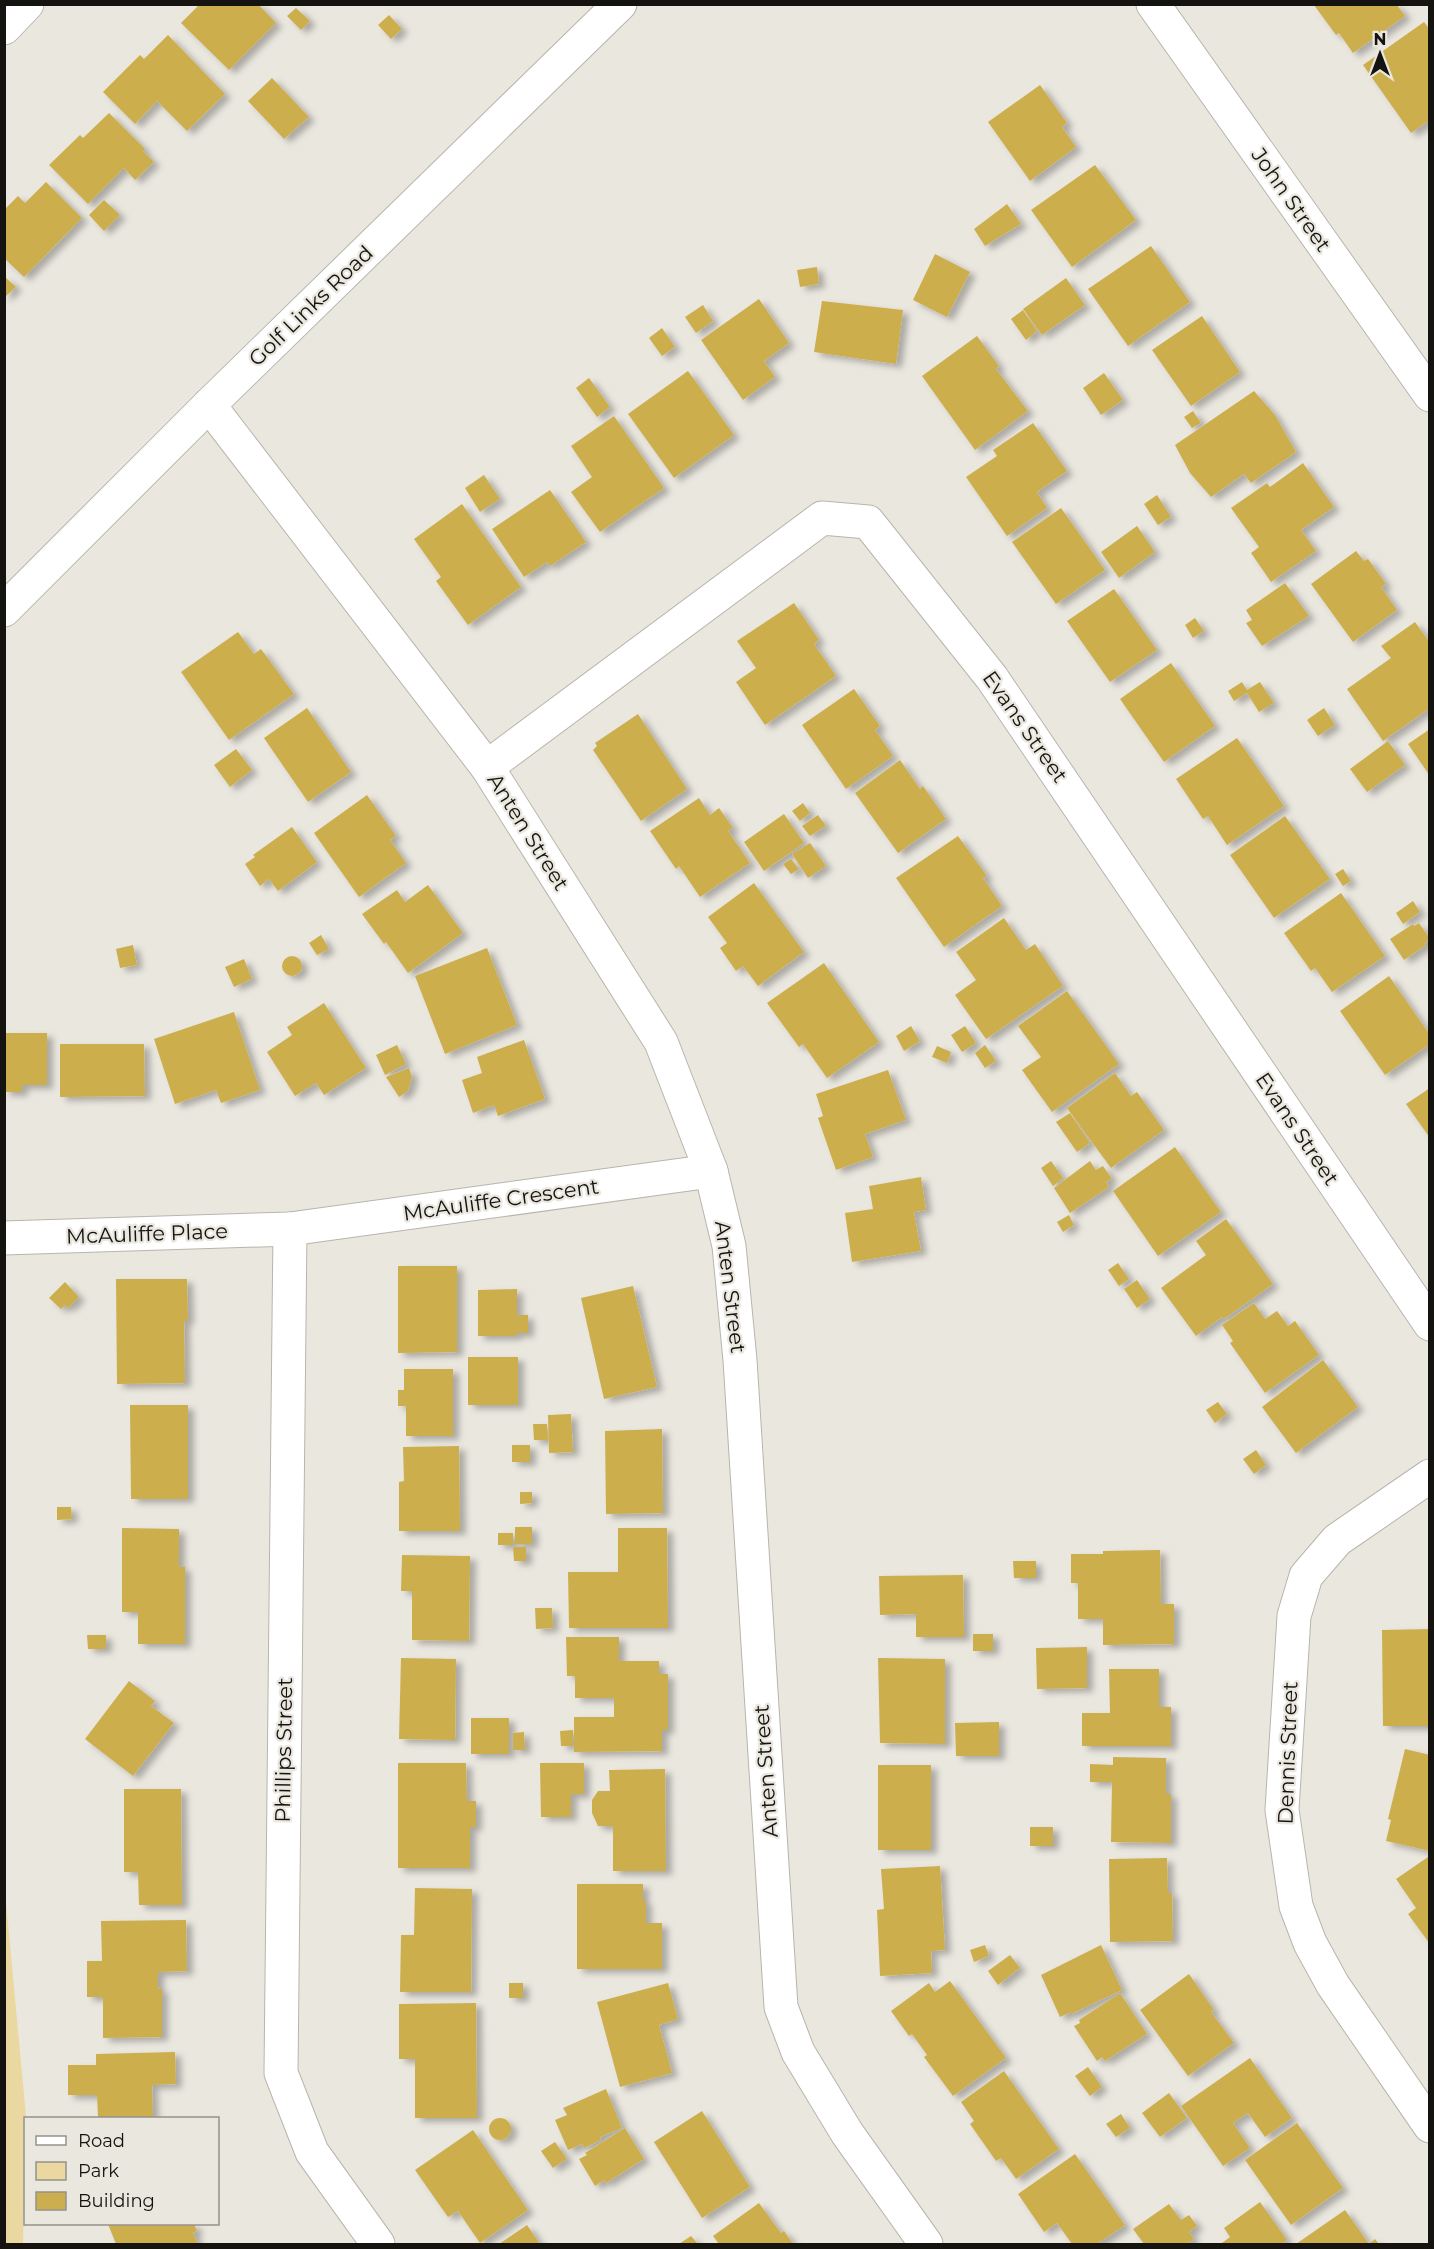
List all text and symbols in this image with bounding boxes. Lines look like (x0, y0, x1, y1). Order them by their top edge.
north arrow (1350, 24, 1410, 84)
text: N (1374, 30, 1386, 49)
street label: John Street (1246, 142, 1336, 256)
street label: Golf Links Road (243, 240, 378, 371)
street label: Evans Street (978, 666, 1073, 787)
street label: Anten Street (483, 769, 574, 895)
street label: Evans Street (1251, 1068, 1344, 1190)
street label: McAuliffe Crescent (401, 1173, 600, 1226)
street label: McAuliffe Place (66, 1218, 228, 1249)
street label: Anten Street (710, 1219, 751, 1355)
street label: Phillips Street (270, 1677, 297, 1823)
street label: Dennis Street (1273, 1681, 1302, 1825)
street label: Anten Street (748, 1704, 783, 1838)
legend (24, 2117, 219, 2225)
text: Road (78, 2130, 125, 2152)
text: Park (78, 2160, 119, 2182)
text: Building (78, 2190, 155, 2212)

